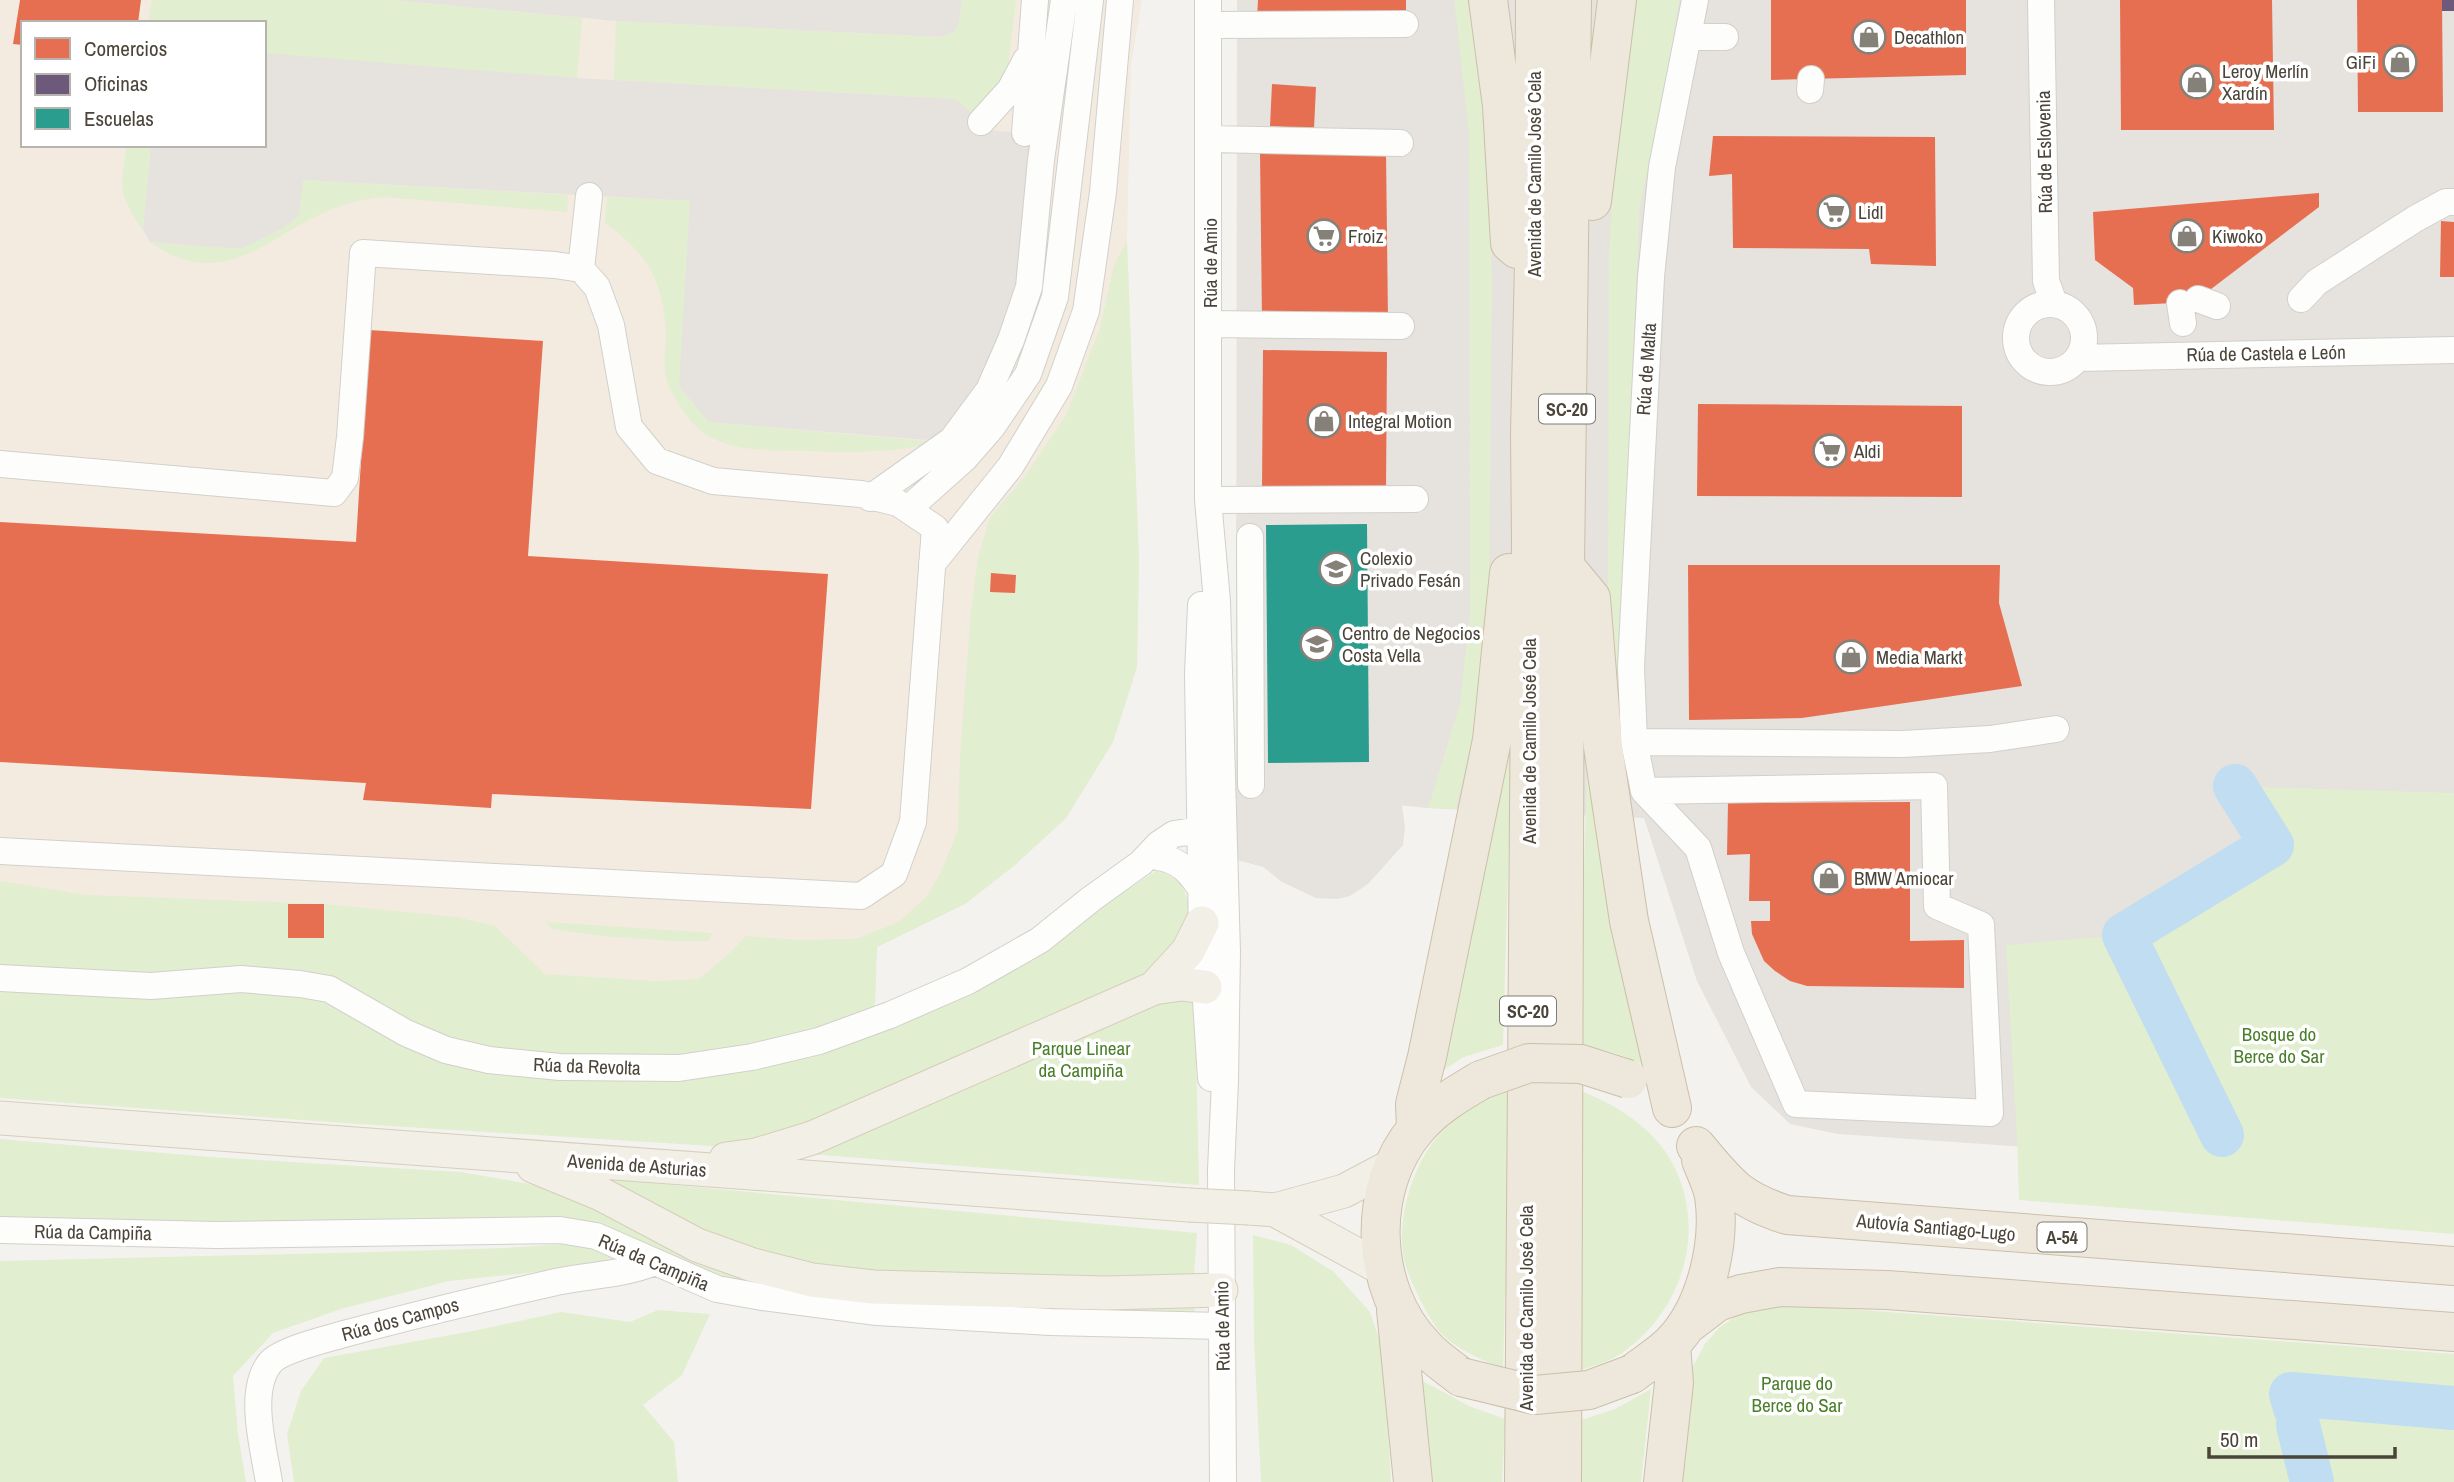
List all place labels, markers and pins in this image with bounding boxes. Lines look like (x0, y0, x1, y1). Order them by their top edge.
shop icon: Decathlon (1850, 18, 1888, 56)
place label: Decathlon (1894, 24, 1964, 50)
shop icon: GiFi (2381, 43, 2419, 81)
place label: GiFi (2346, 49, 2376, 75)
place label: Leroy Merlín Xardín (2222, 58, 2309, 106)
shop icon: Leroy Merlín Xardín (2178, 63, 2216, 101)
supermarket icon: Lidl (1815, 193, 1853, 231)
place label: Lidl (1858, 199, 1883, 225)
supermarket icon: Froiz (1305, 217, 1343, 255)
shop icon: Kiwoko (2168, 217, 2206, 255)
place label: Froiz (1348, 223, 1384, 249)
place label: Kiwoko (2212, 223, 2263, 249)
shop icon: Integral Motion (1305, 402, 1343, 440)
place label: Integral Motion (1348, 408, 1452, 434)
supermarket icon: Aldi (1811, 432, 1849, 470)
place label: Aldi (1853, 438, 1881, 464)
place label: Colexio Privado Fesán (1360, 545, 1461, 593)
school or university icon: Colexio Privado Fesán (1317, 550, 1355, 588)
place label: Centro de Negocios Costa Vella (1342, 620, 1481, 668)
school or university icon: Centro de Negocios Costa Vella (1298, 625, 1336, 663)
shop icon: Media Markt (1832, 638, 1870, 676)
place label: Media Markt (1876, 644, 1963, 670)
shop icon: BMW Amiocar (1810, 859, 1848, 897)
place label: BMW Amiocar (1854, 865, 1954, 891)

